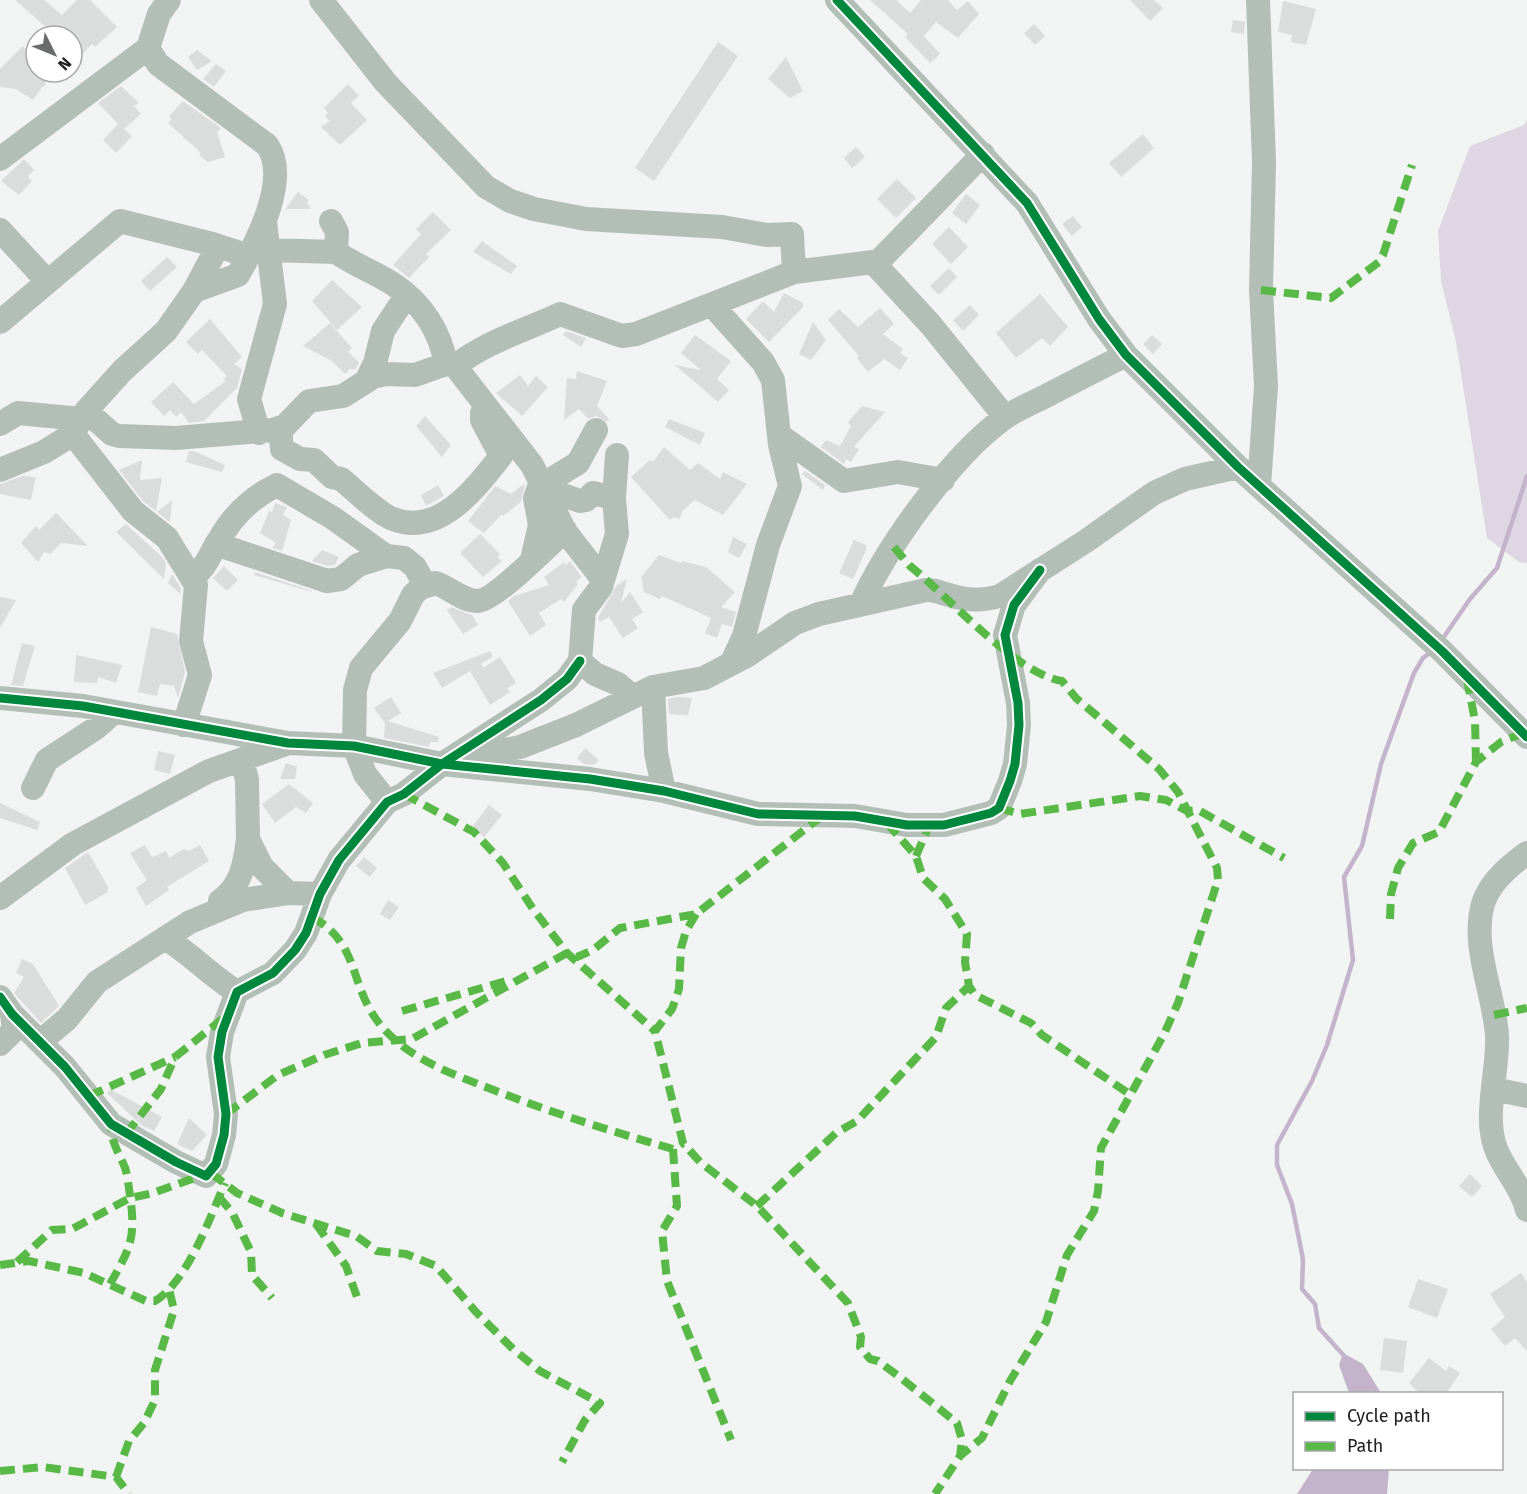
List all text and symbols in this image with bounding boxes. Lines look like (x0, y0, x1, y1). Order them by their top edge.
north arrow (24, 24, 84, 84)
text: N (54, 54, 75, 74)
legend (1293, 1392, 1503, 1470)
text: Cycle path (1347, 1405, 1431, 1427)
text: Path (1347, 1435, 1383, 1457)

